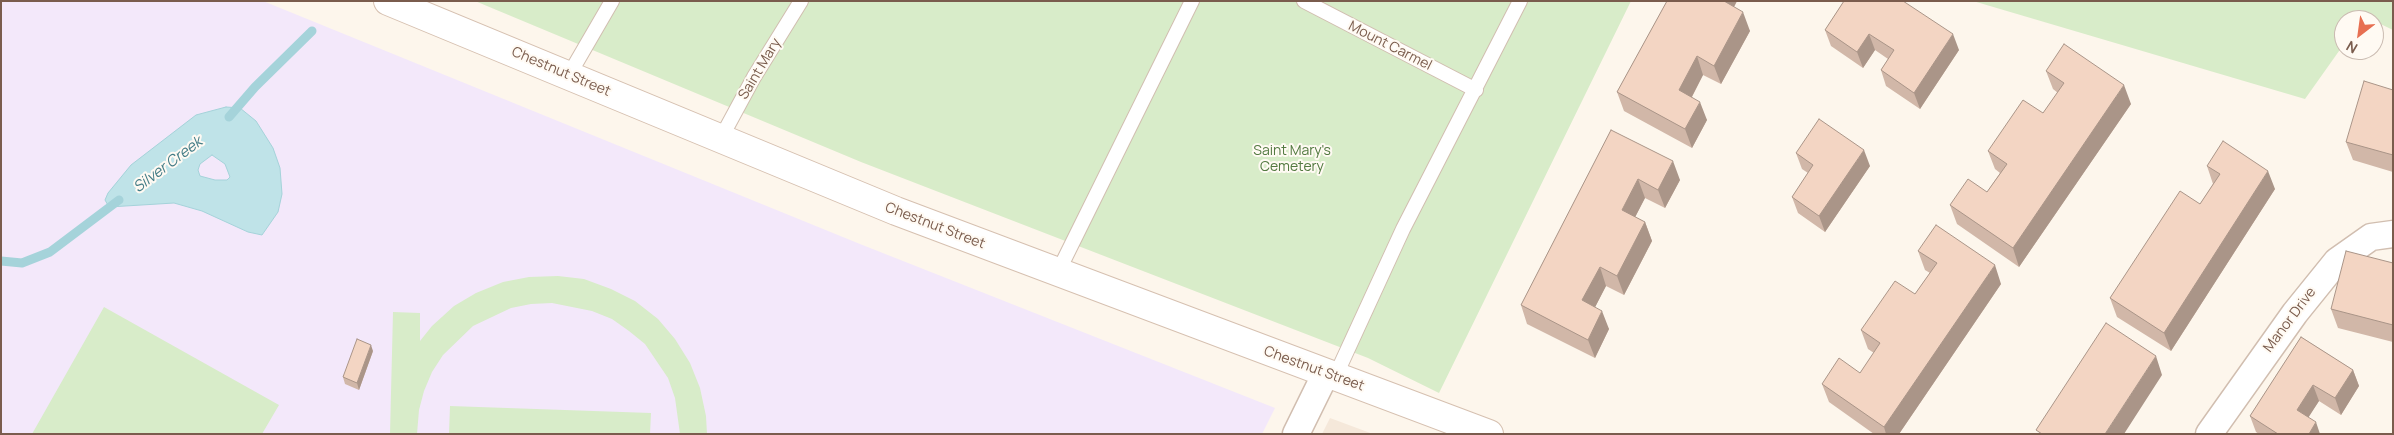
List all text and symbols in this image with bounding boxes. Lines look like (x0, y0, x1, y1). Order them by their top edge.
north arrow (2334, 10, 2384, 60)
street label: Mount Carmel (1346, 18, 1434, 74)
street label: Saint Mary (735, 35, 785, 103)
text: N (2343, 37, 2361, 58)
street label: Chestnut Street (509, 44, 613, 100)
water label: Silver Creek (130, 133, 206, 197)
park label: Saint Mary's Cemetery (1253, 143, 1331, 176)
street label: Chestnut Street (883, 199, 987, 253)
street label: Manor Drive (2260, 284, 2320, 356)
street label: Chestnut Street (1261, 343, 1367, 395)

